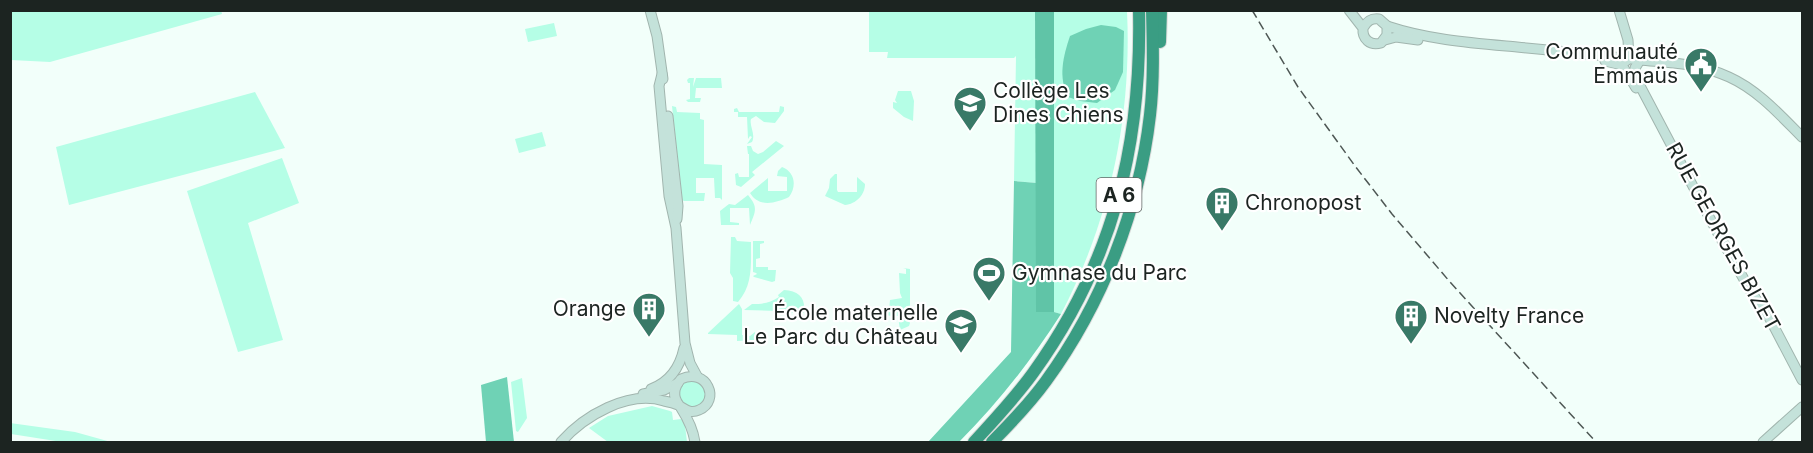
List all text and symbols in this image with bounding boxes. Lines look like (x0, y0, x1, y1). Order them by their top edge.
place label: Communauté Emmaüs (1545, 39, 1678, 88)
public building icon: Communauté Emmaüs (1683, 46, 1719, 93)
place label: Collège Les Dines Chiens (993, 78, 1123, 127)
school or university icon: Collège Les Dines Chiens (952, 85, 988, 132)
street label: RUE GEORGES BIZET (1661, 138, 1786, 336)
road number: A 6 (1096, 178, 1142, 212)
building icon: Chronopost (1204, 185, 1240, 232)
place label: Chronopost (1245, 190, 1361, 215)
sports icon: Gymnase du Parc (971, 255, 1007, 302)
place label: Gymnase du Parc (1012, 260, 1187, 285)
building icon: Orange (631, 291, 667, 338)
place label: Orange (553, 296, 626, 321)
building icon: Novelty France (1393, 298, 1429, 345)
place label: École maternelle Le Parc du Château (743, 299, 938, 349)
place label: Novelty France (1434, 303, 1584, 328)
school or university icon: École maternelle Le Parc du Château (943, 307, 979, 354)

